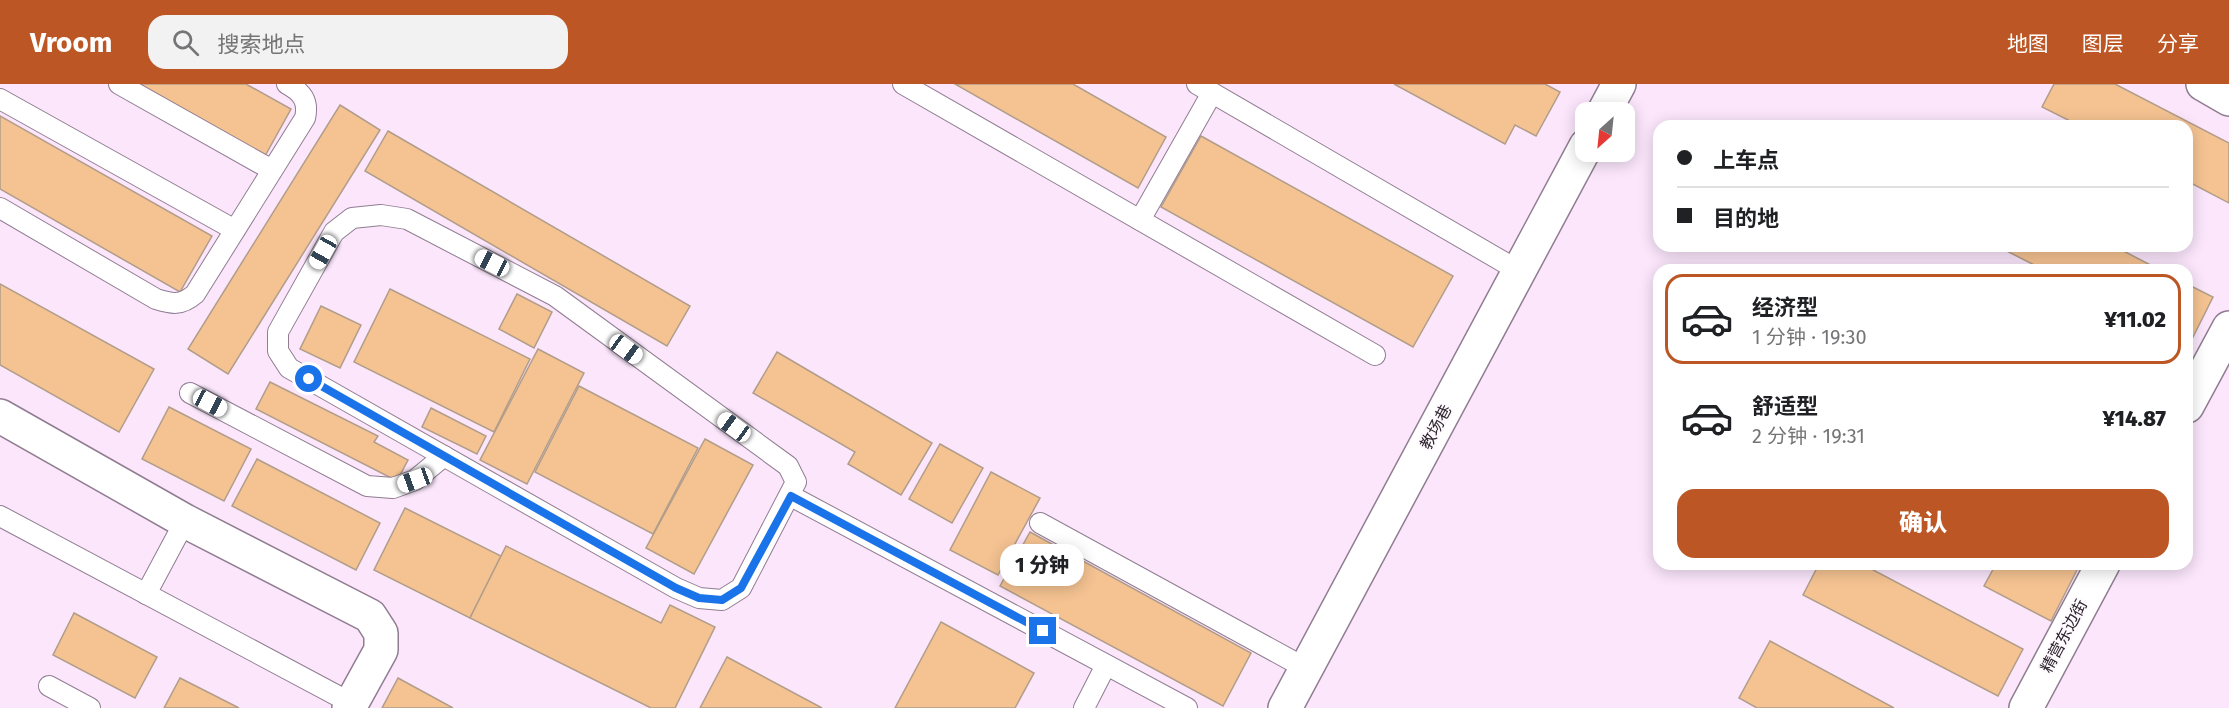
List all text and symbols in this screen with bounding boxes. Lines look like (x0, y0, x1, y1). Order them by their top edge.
search box (148, 15, 568, 69)
text: Vroom (30, 26, 112, 59)
icon: search (169, 26, 202, 59)
text: 搜索地点 (217, 31, 305, 58)
text: 地图 (2007, 31, 2049, 57)
text: 图层 (2082, 31, 2124, 57)
text: 分享 (2157, 31, 2199, 57)
north arrow (1575, 102, 1635, 162)
map controls (1575, 102, 1635, 162)
text: 上车点 (1713, 147, 1779, 174)
text: 目的地 (1713, 205, 1779, 232)
car (306, 232, 340, 272)
car (472, 247, 512, 279)
icon: car (1680, 292, 1734, 346)
text: 经济型 (1752, 294, 1818, 321)
text: ¥11.02 (2104, 306, 2166, 333)
text: 1 分钟 · 19:30 (1752, 325, 1867, 349)
car (606, 331, 646, 367)
route start (295, 365, 322, 392)
car (190, 387, 230, 419)
icon: car (1680, 391, 1734, 445)
text: 舒适型 (1752, 393, 1818, 420)
street label: 教场巷 (1416, 401, 1456, 453)
text: ¥14.87 (2103, 405, 2166, 432)
car (714, 409, 754, 445)
text: 2 分钟 · 19:31 (1752, 424, 1865, 448)
car (395, 465, 435, 495)
button: 确认 (1677, 489, 2169, 558)
callout: 1 分钟 (1001, 544, 1085, 586)
text: 1 分钟 (1015, 553, 1069, 577)
street label: 精营东边街 (2037, 596, 2091, 676)
route end (1029, 617, 1056, 644)

